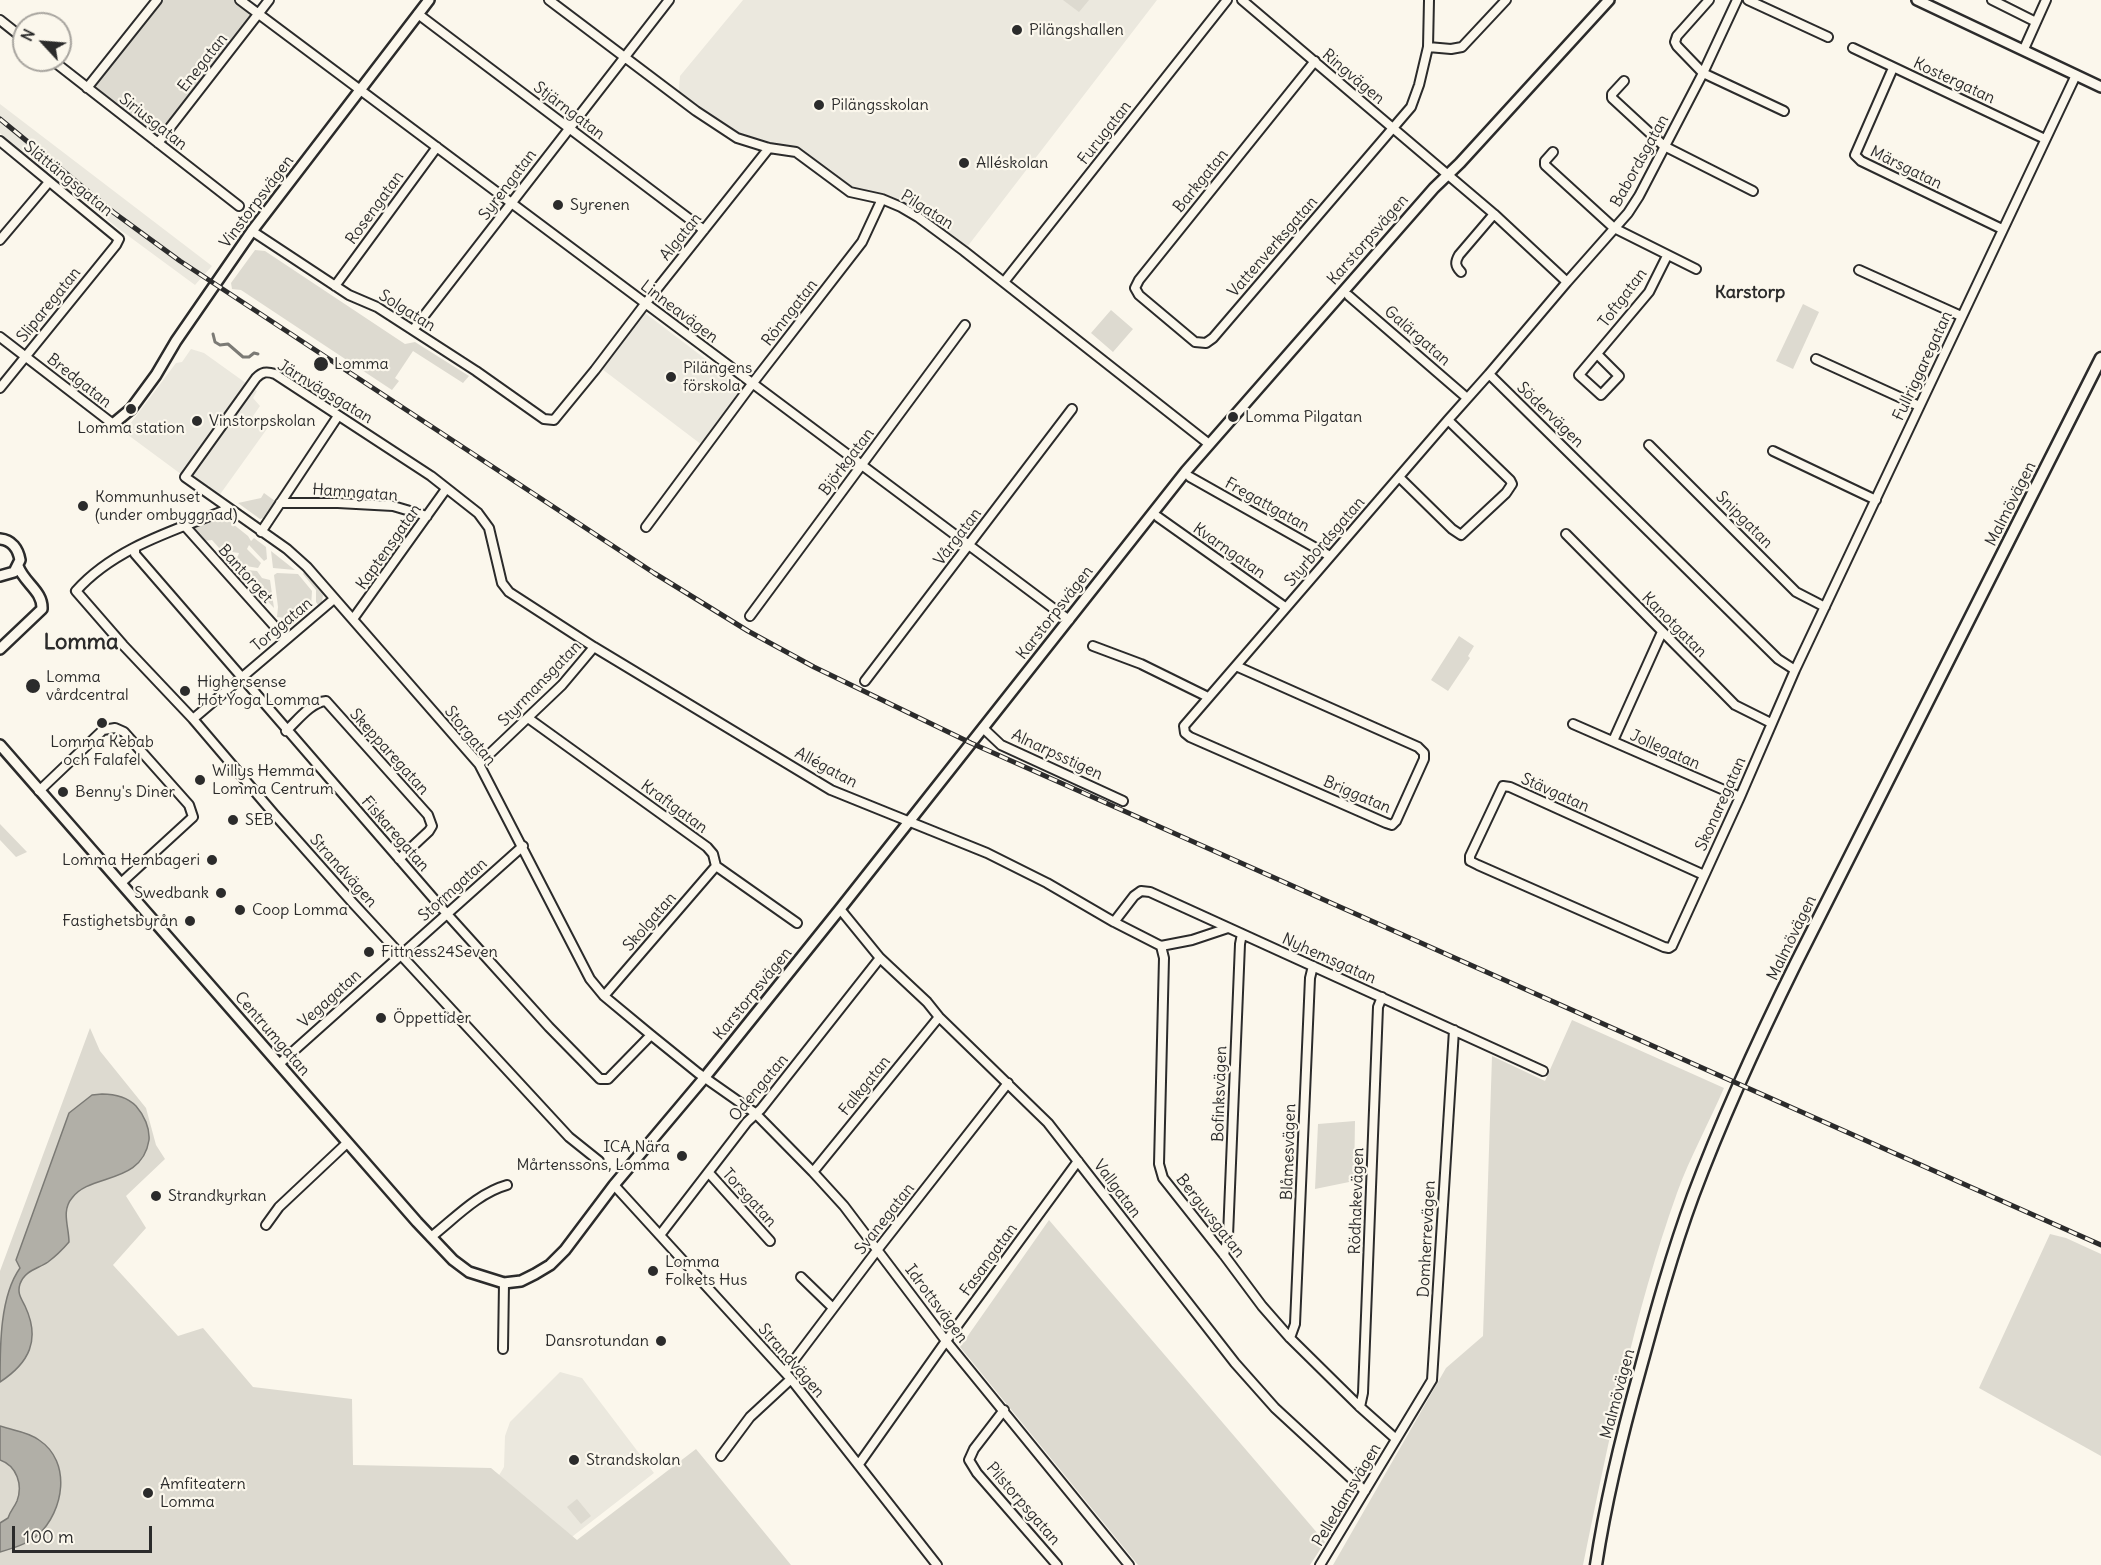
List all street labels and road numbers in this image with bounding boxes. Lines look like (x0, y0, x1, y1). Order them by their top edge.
street label: Enegatan (174, 30, 232, 96)
street label: Ringvägen (1318, 45, 1388, 109)
street label: Kostergatan (1910, 54, 1998, 108)
street label: Stjärngatan (530, 78, 608, 144)
street label: Siriusgatan (115, 89, 191, 155)
street label: Furugatan (1074, 97, 1136, 169)
street label: Babordsgatan (1607, 112, 1673, 210)
street label: Slättängsgatan (20, 137, 116, 221)
street label: Märsgatan (1867, 142, 1945, 194)
street label: Barkgatan (1170, 145, 1232, 217)
street label: Syrengatan (475, 146, 541, 224)
street label: Vinstorpsvägen (216, 152, 298, 252)
street label: Rosengatan (342, 168, 408, 248)
street label: Pilgatan (897, 186, 957, 234)
street label: Karstorpsvägen (1323, 191, 1413, 289)
street label: Vattenverksgatan (1224, 193, 1322, 301)
street label: Algatan (656, 209, 706, 265)
street label: Sliparegatan (13, 264, 85, 346)
street label: Toftgatan (1595, 265, 1651, 331)
street label: Rönngatan (758, 276, 822, 350)
street label: Linneavägen (636, 277, 722, 347)
street label: Solgatan (375, 286, 439, 336)
street label: Galärgatan (1380, 302, 1454, 370)
street label: Fullriggaregatan (1889, 308, 1957, 424)
street label: Bredgatan (43, 350, 115, 412)
street label: Järnvägsgatan (274, 356, 376, 428)
street label: Södervägen (1512, 378, 1588, 452)
street label: Björkgatan (815, 424, 879, 500)
street label: Malmövägen (1982, 459, 2040, 549)
street label: Fregattgatan (1221, 474, 1313, 536)
street label: Hamngatan (312, 480, 398, 506)
street label: Snipgatan (1712, 488, 1776, 552)
street label: Styrbordsgatan (1281, 493, 1369, 591)
street label: Kaptensgatan (352, 500, 426, 594)
street label: Vårgatan (930, 505, 986, 569)
street label: Kvarngatan (1189, 519, 1269, 583)
street label: Bantorget (214, 541, 276, 607)
street label: Karstorpsvägen (1012, 562, 1098, 664)
street label: Kanotgatan (1637, 588, 1711, 662)
street label: Torggatan (248, 594, 316, 656)
street label: Styrmansgatan (494, 637, 586, 731)
street label: Storgatan (440, 702, 500, 770)
street label: Skepparegatan (345, 705, 433, 799)
street label: Alnarpsstigen (1008, 726, 1106, 784)
street label: Jollegatan (1627, 726, 1703, 774)
street label: Allégatan (792, 744, 860, 792)
street label: Skonaregatan (1692, 754, 1750, 854)
street label: Stävgatan (1518, 769, 1592, 817)
street label: Briggatan (1320, 772, 1394, 818)
street label: Kraftgatan (637, 776, 711, 838)
street label: Fiskaregatan (357, 792, 433, 876)
street label: Strandvägen (305, 830, 381, 912)
street label: Stormgatan (415, 854, 491, 926)
street label: Skolgatan (619, 889, 681, 955)
street label: Malmövägen (1763, 892, 1821, 984)
street label: Nyhemsgatan (1279, 930, 1379, 988)
street label: Karstorpsvägen (710, 944, 796, 1044)
street label: Vegagatan (295, 966, 365, 1032)
street label: Centrumgatan (230, 988, 314, 1080)
street label: Bofinksvägen (1209, 1045, 1231, 1143)
street label: Odengatan (725, 1051, 793, 1125)
street label: Falkgatan (835, 1052, 895, 1120)
street label: Blåmesvägen (1278, 1103, 1300, 1201)
street label: Rödhakevägen (1346, 1147, 1368, 1255)
street label: Vallgatan (1089, 1156, 1145, 1222)
street label: Torsgatan (718, 1165, 780, 1231)
street label: Berguvsgatan (1171, 1170, 1249, 1262)
street label: Svanegatan (851, 1180, 919, 1258)
street label: Domherrevägen (1414, 1180, 1440, 1298)
street label: Fasangatan (956, 1220, 1022, 1300)
street label: Idrottsvägen (900, 1261, 972, 1347)
street label: Strandvägen (754, 1320, 828, 1402)
street label: Malmövägen (1597, 1347, 1639, 1441)
street label: Pelledamsvägen (1309, 1440, 1385, 1550)
street label: Pilstorpsgatan (982, 1459, 1064, 1549)

